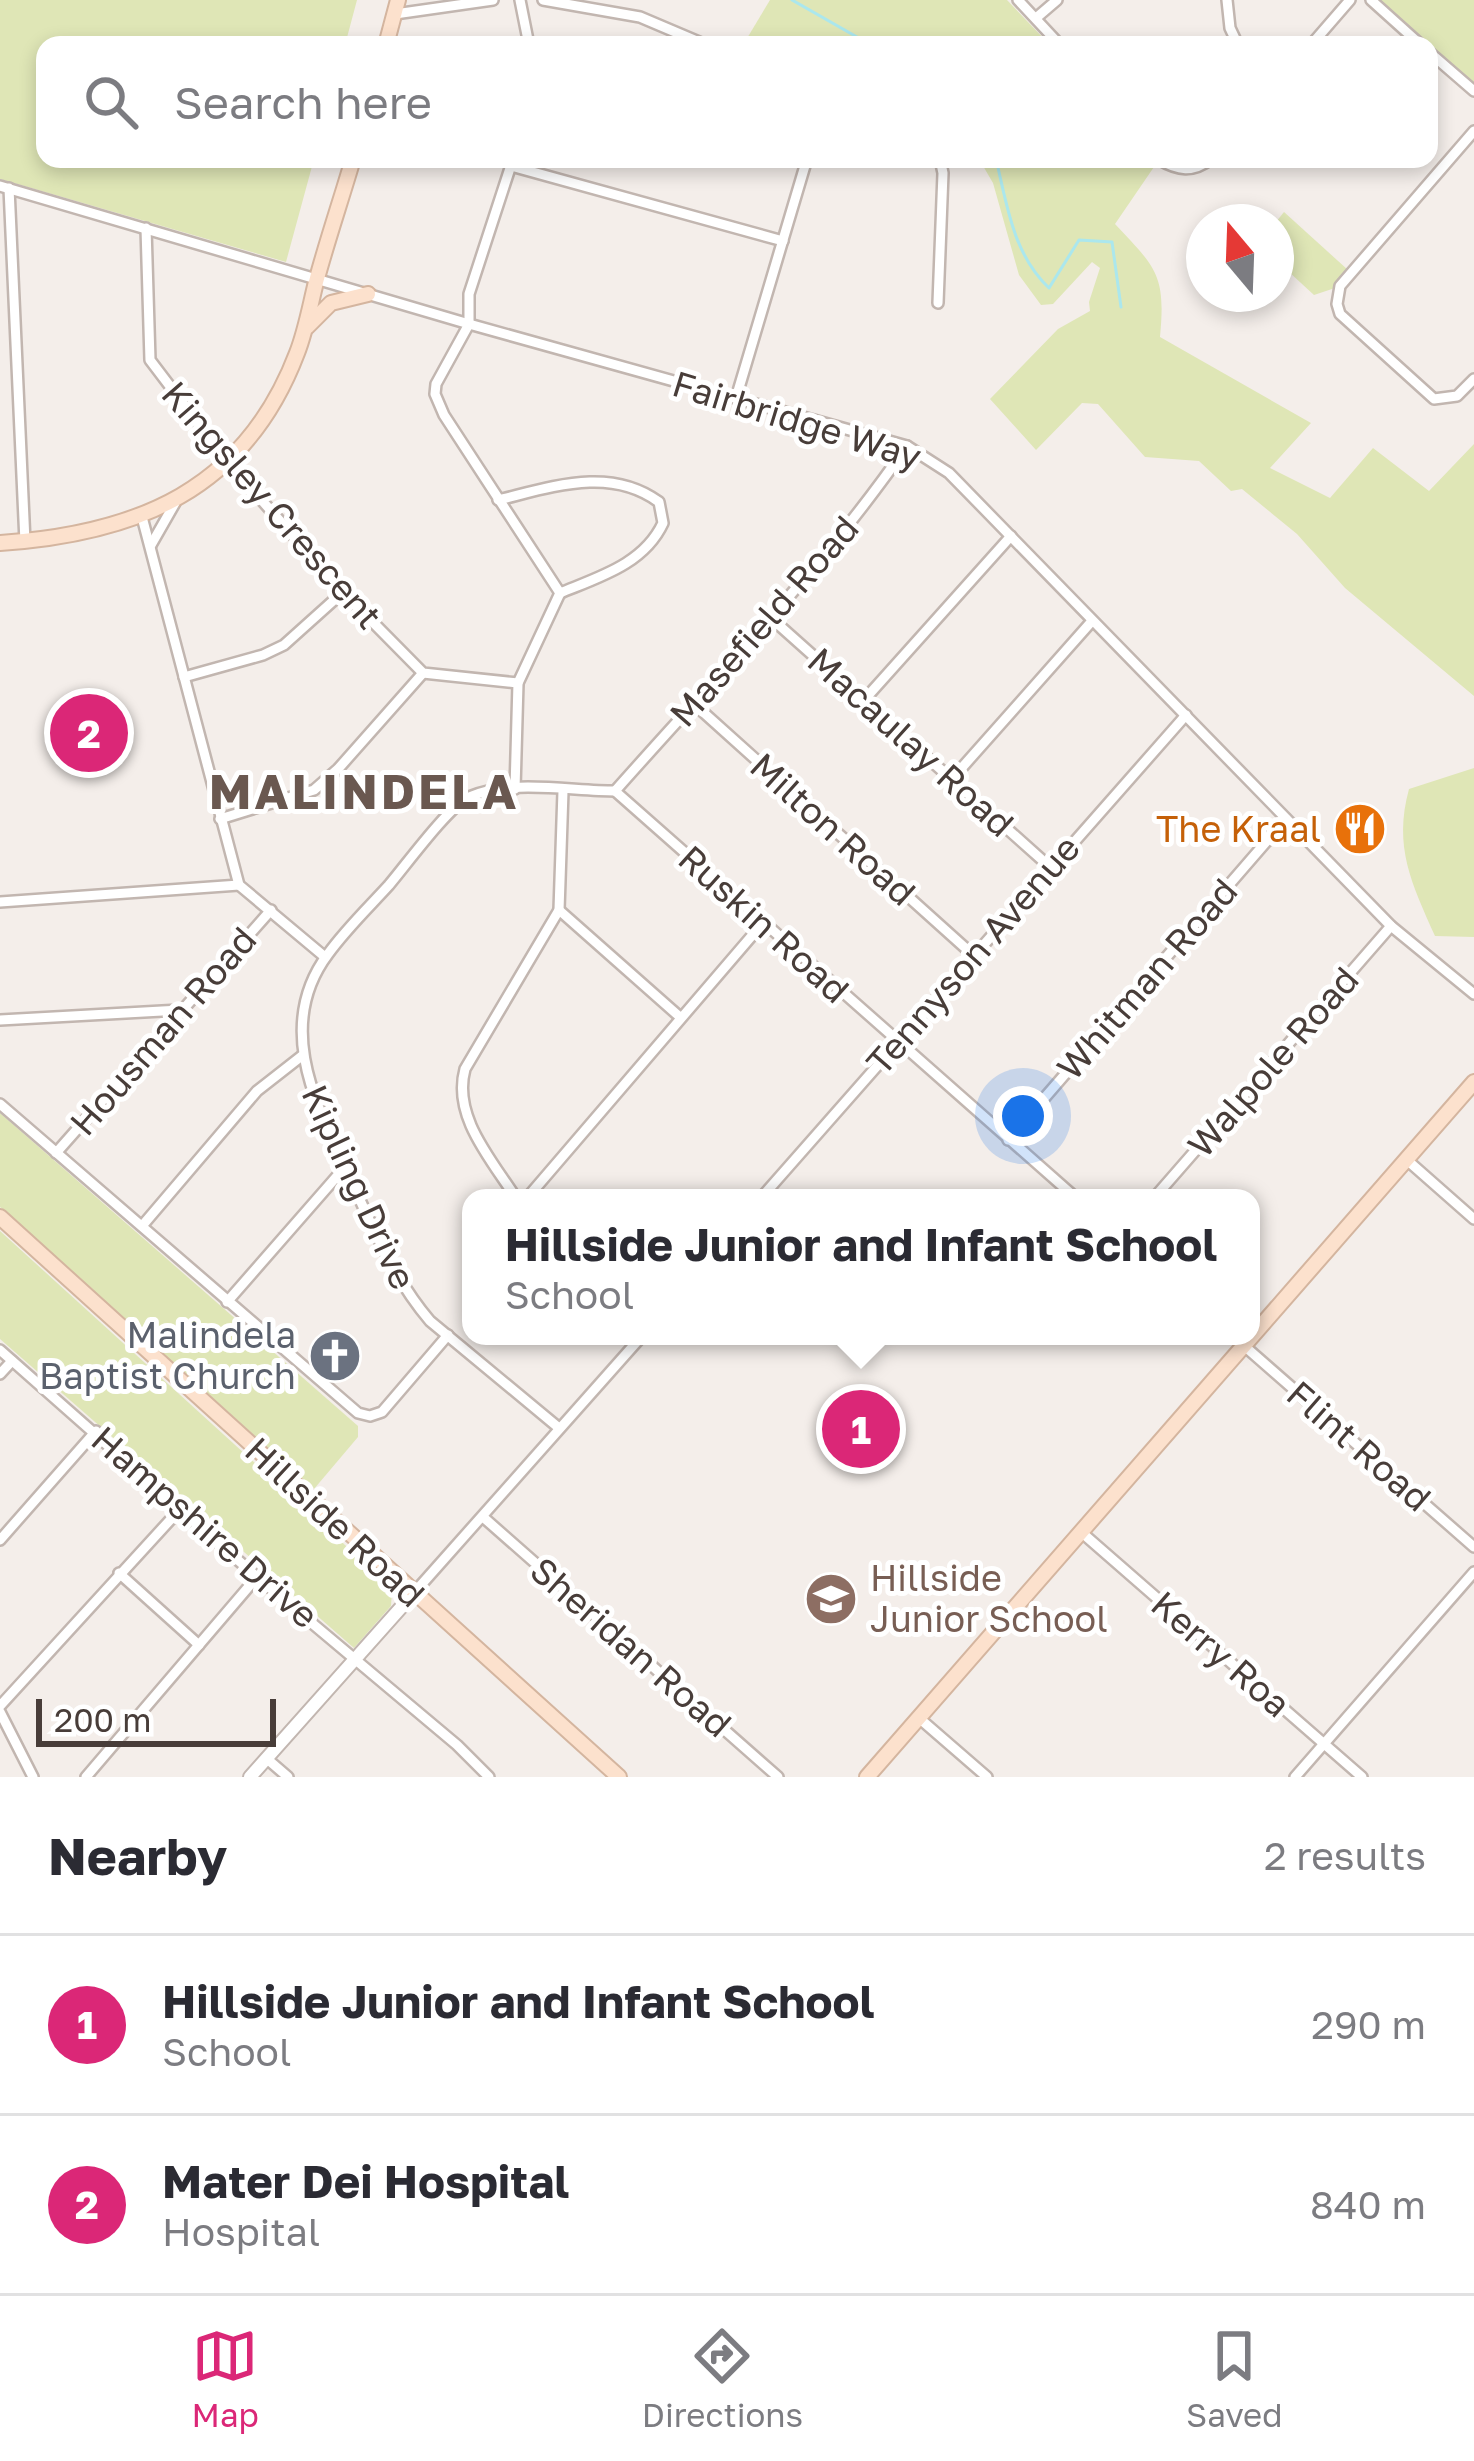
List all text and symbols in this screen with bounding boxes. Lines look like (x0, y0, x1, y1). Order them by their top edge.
search box (36, 36, 1438, 168)
icon: search (78, 69, 144, 135)
text: Search here (174, 75, 432, 129)
north arrow (1186, 204, 1294, 312)
street label: Fairbridge Way (668, 361, 927, 478)
street label: Kingsley Crescent (153, 372, 391, 637)
street label: Masefield Road (660, 507, 867, 735)
street label: Macaulay Road (800, 638, 1023, 845)
pin: 2 (50, 688, 128, 778)
street label: Milton Road (742, 743, 925, 914)
district label: MALINDELA (209, 762, 519, 820)
restaurant icon: The Kraal (1332, 801, 1388, 857)
place label: The Kraal (1156, 807, 1321, 850)
street label: Tennyson Avenue (857, 826, 1088, 1083)
street label: Ruskin Road (670, 836, 858, 1011)
street label: Whitman Road (1048, 869, 1246, 1088)
street label: Housman Road (61, 918, 265, 1143)
street label: Walpole Road (1178, 958, 1367, 1166)
street label: Kipling Drive (293, 1078, 425, 1296)
your location (993, 1086, 1053, 1146)
popup (462, 1189, 1260, 1345)
text: Hillside Junior and Infant School (505, 1217, 1217, 1271)
text: School (505, 1271, 634, 1318)
place label: Malindela Baptist Church (39, 1313, 296, 1397)
church icon: Malindela Baptist Church (307, 1328, 363, 1384)
street label: Flint Road (1279, 1372, 1440, 1520)
pin: 1 (822, 1384, 900, 1474)
street label: Hampshire Drive (84, 1417, 327, 1636)
street label: Hillside Road (237, 1428, 434, 1615)
street label: Sheridan Road (522, 1548, 740, 1745)
place label: Hillside Junior School (870, 1556, 1108, 1640)
school or university icon: Hillside Junior School (803, 1571, 859, 1627)
street label: Kerry Roa (1143, 1582, 1299, 1725)
scale bar (36, 1693, 276, 1746)
text: 200 m (54, 1700, 152, 1739)
text: Nearby (48, 1825, 227, 1886)
text: 2 results (1264, 1832, 1426, 1879)
text: Hillside Junior and Infant School (162, 1974, 875, 2028)
text: 1 (77, 2001, 97, 2048)
text: 290 m (1311, 2001, 1426, 2048)
text: School (162, 2028, 291, 2075)
text: Mater Dei Hospital (162, 2154, 569, 2208)
text: 2 (75, 2181, 99, 2228)
text: 840 m (1310, 2181, 1426, 2228)
text: Hospital (162, 2208, 320, 2255)
tab: Map (192, 2323, 259, 2434)
tab: Directions (642, 2323, 803, 2434)
tab: Saved (1186, 2323, 1282, 2434)

